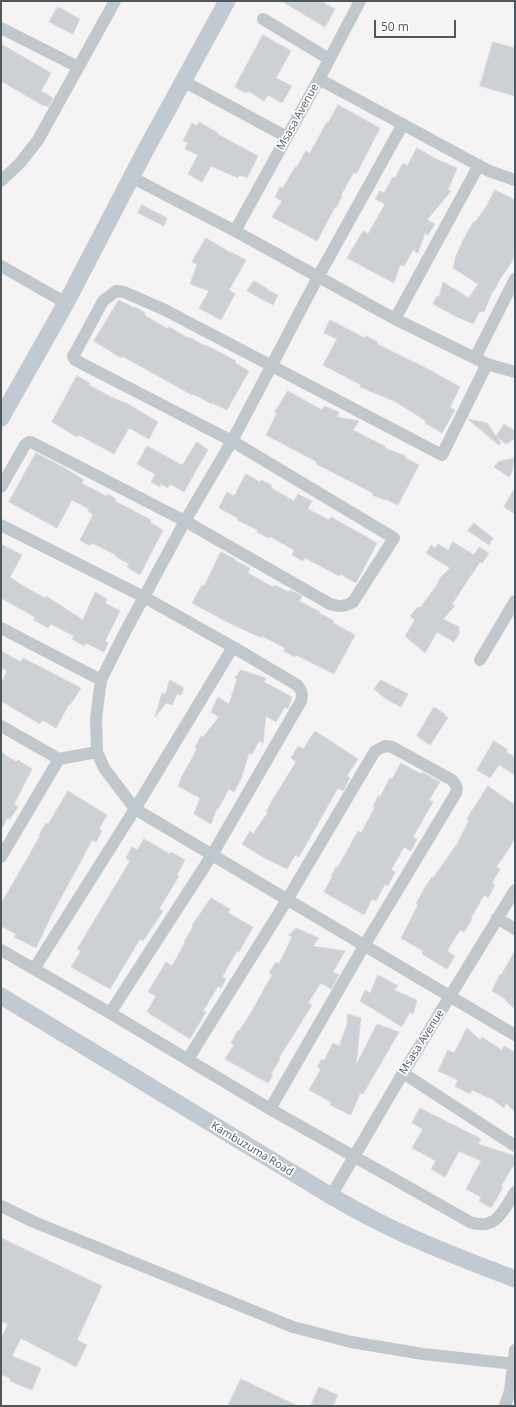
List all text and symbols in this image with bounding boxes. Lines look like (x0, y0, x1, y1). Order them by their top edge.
scale bar (376, 12, 458, 38)
text: 50 m (381, 18, 409, 35)
street label: Msasa Avenue (274, 82, 322, 152)
street label: Msasa Avenue (397, 1007, 447, 1077)
street label: Kambuzuma Road (208, 1119, 296, 1179)

